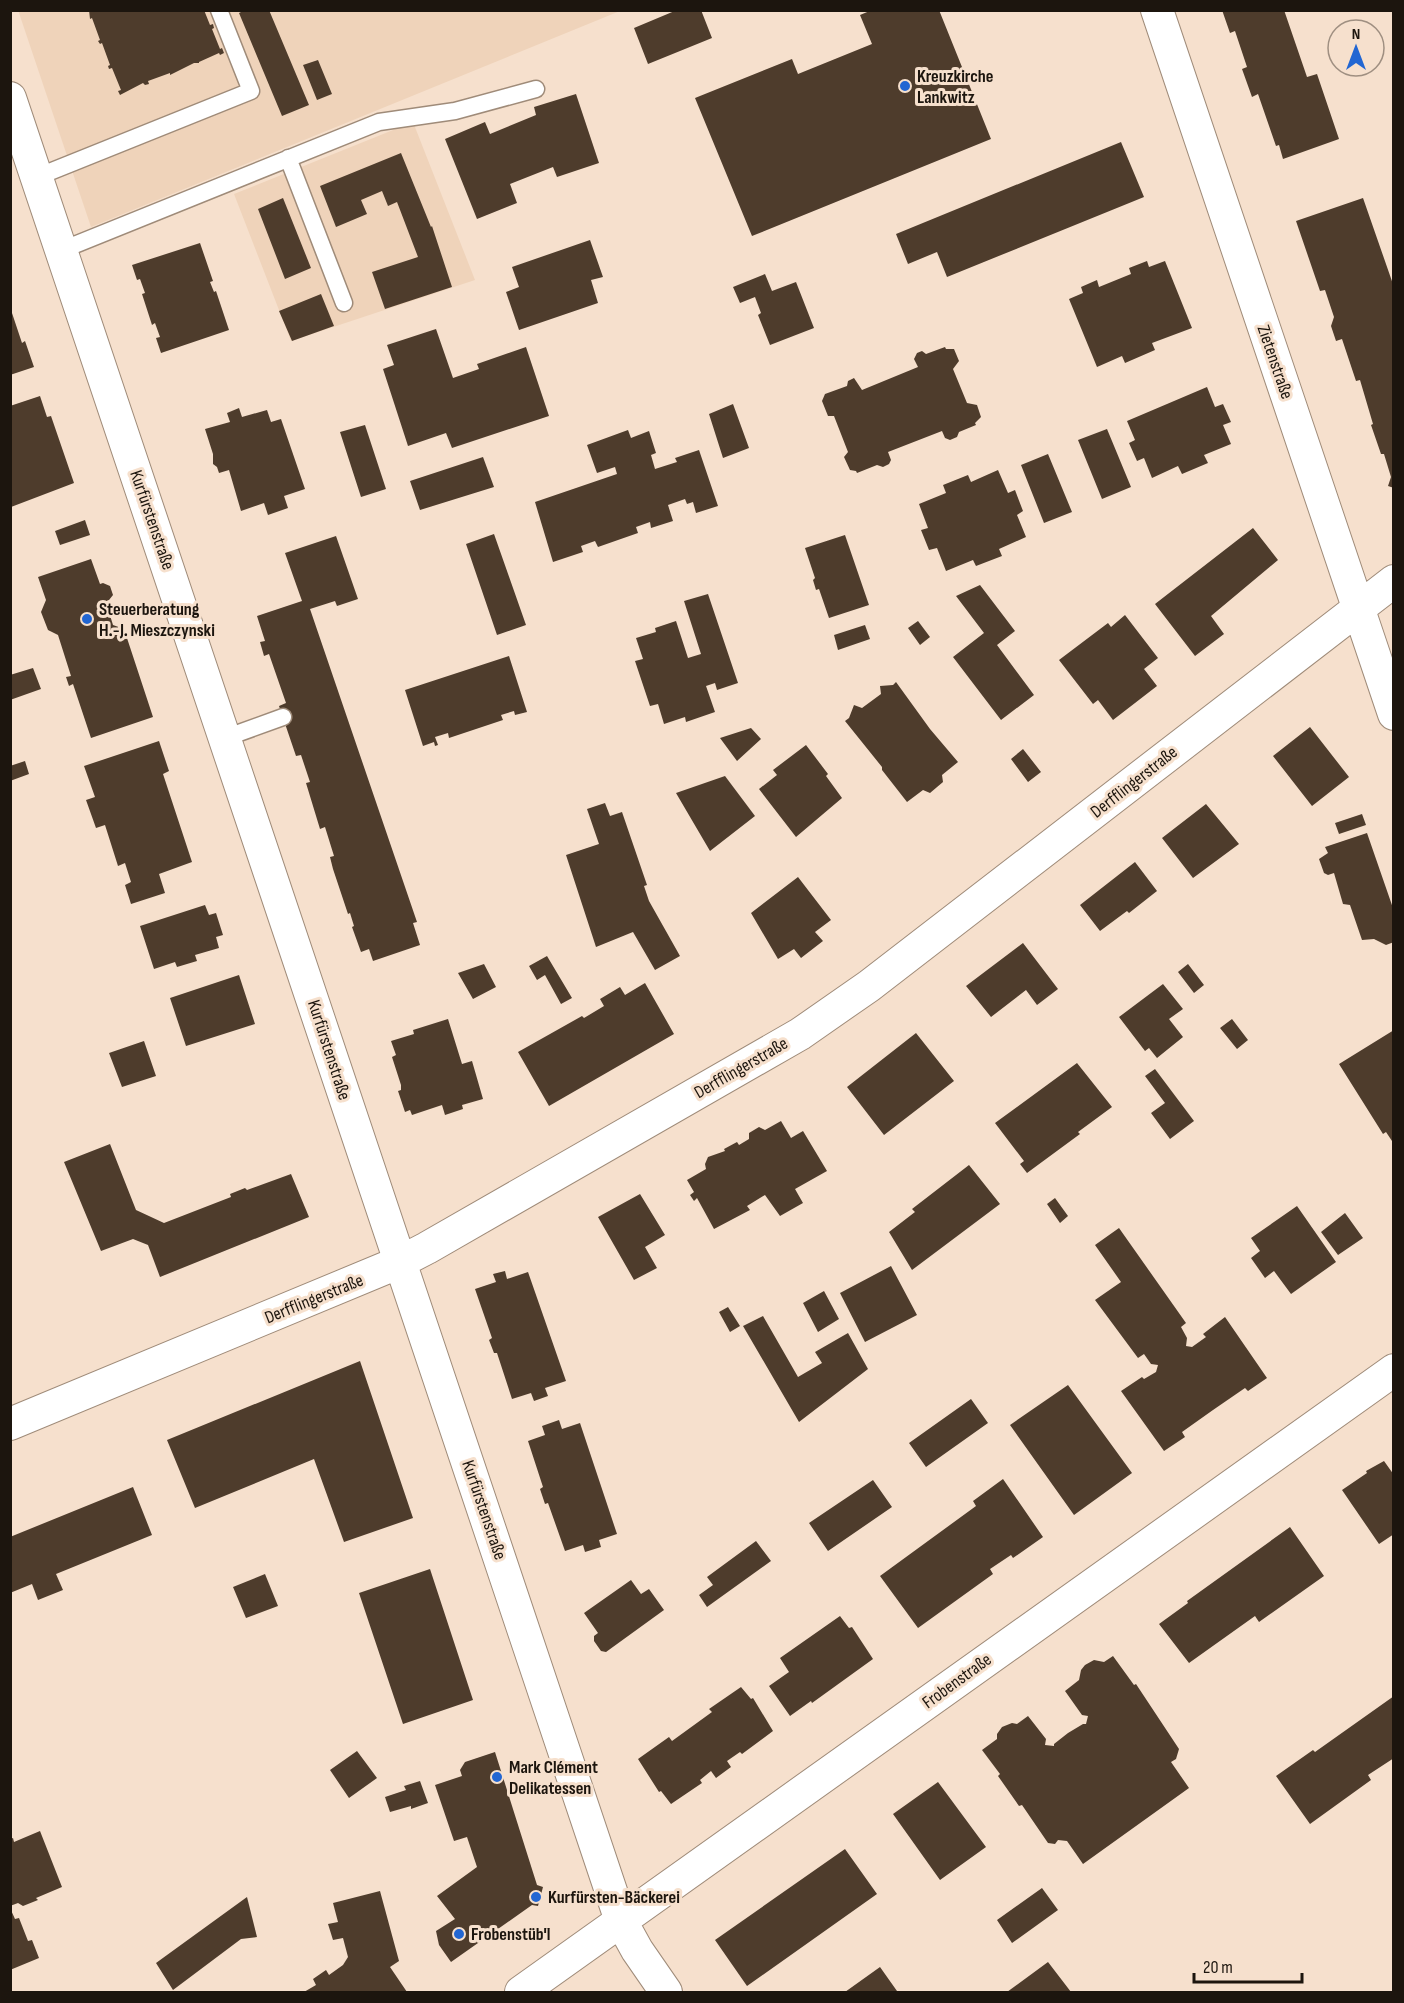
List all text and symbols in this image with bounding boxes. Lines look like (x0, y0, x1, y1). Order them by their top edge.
north arrow (1326, 18, 1386, 78)
text: N (1352, 25, 1360, 44)
place label: Kreuzkirche Lankwitz (917, 66, 994, 108)
marker: Kreuzkirche Lankwitz (898, 79, 912, 93)
street label: Zietenstraße (1253, 322, 1297, 402)
street label: Kurfürstenstraße (125, 468, 179, 572)
place label: Steuerberatung H.-J. Mieszczynski (99, 599, 215, 641)
marker: Steuerberatung H.-J. Mieszczynski (80, 612, 94, 626)
street label: Derfflingerstraße (1086, 742, 1182, 822)
street label: Kurfürstenstraße (303, 997, 355, 1103)
street label: Derfflingerstraße (691, 1033, 791, 1103)
street label: Derfflingerstraße (262, 1270, 366, 1328)
street label: Kurfürstenstraße (457, 1458, 511, 1562)
street label: Frobenstraße (918, 1649, 996, 1713)
place label: Mark Clément Delikatessen (509, 1757, 598, 1799)
marker: Mark Clément Delikatessen (490, 1770, 504, 1784)
place label: Kurfürsten-Bäckerei (548, 1887, 680, 1908)
marker: Kurfürsten-Bäckerei (529, 1890, 543, 1904)
place label: Frobenstüb'l (471, 1924, 550, 1945)
marker: Frobenstüb'l (452, 1927, 466, 1941)
scale bar (1194, 1946, 1302, 1984)
text: 20 m (1203, 1957, 1233, 1978)

